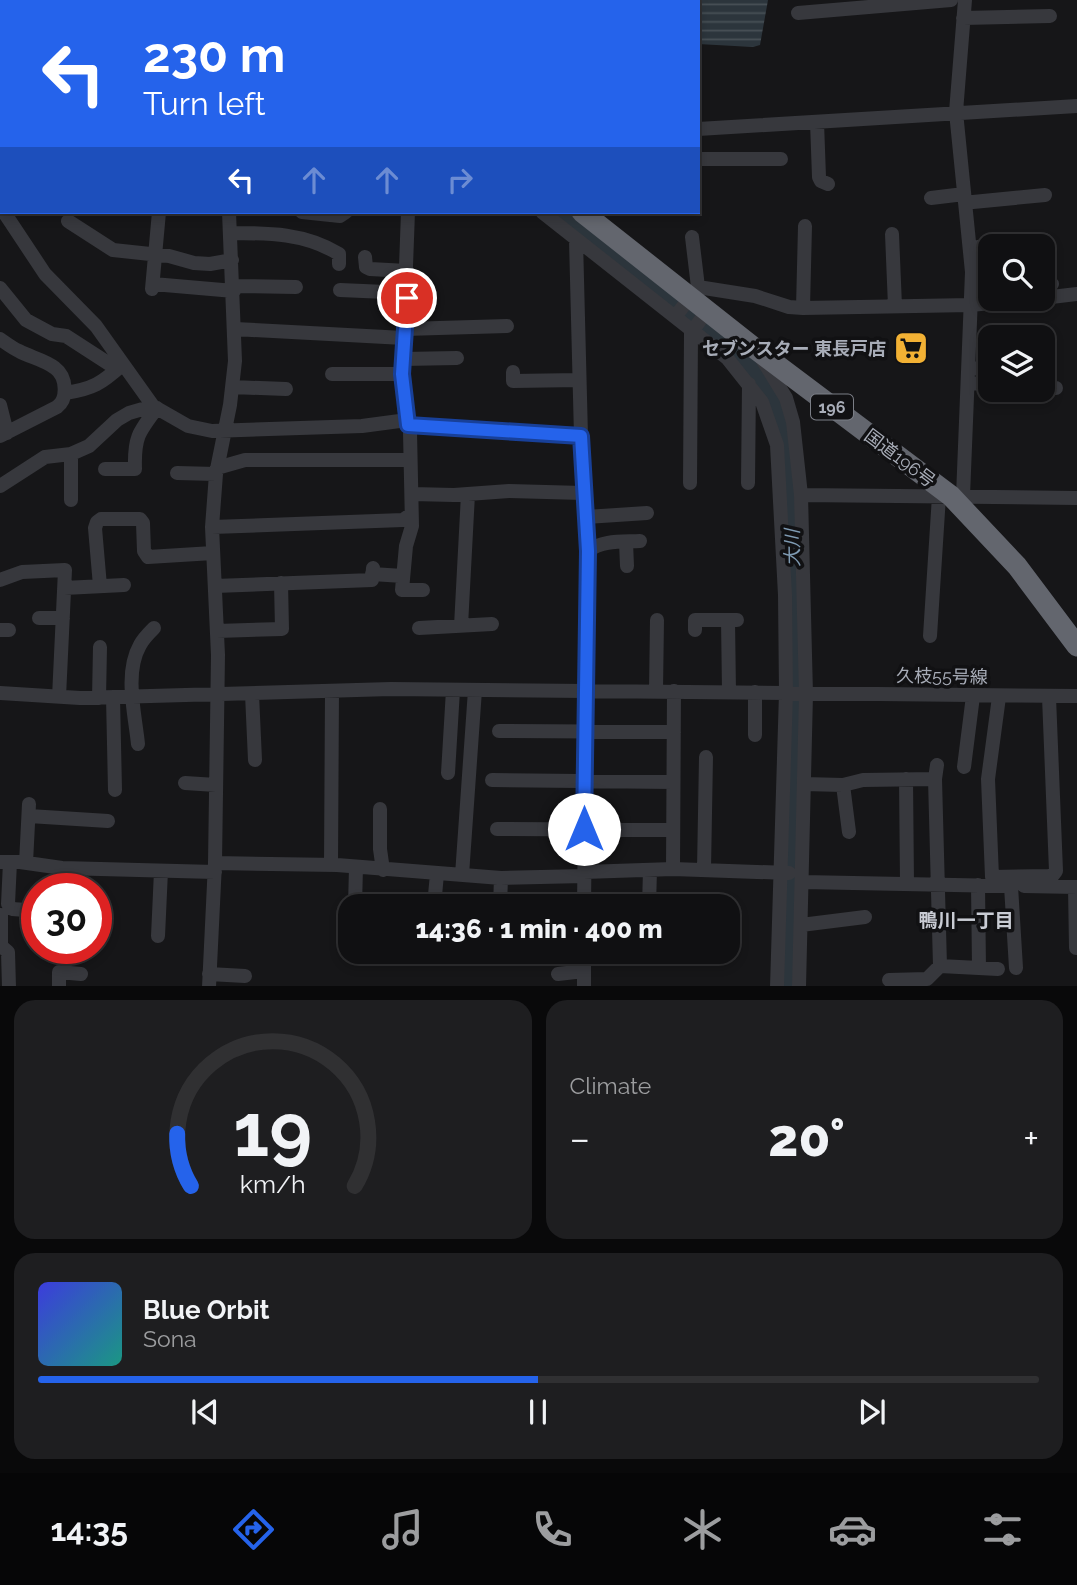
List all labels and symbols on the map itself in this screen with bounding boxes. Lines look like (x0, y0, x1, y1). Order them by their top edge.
pin (377, 268, 437, 328)
supermarket icon: セブンスター 東長戸店 (892, 329, 930, 367)
place label: セブンスター 東長戸店 (702, 338, 886, 359)
road number: 196 (811, 394, 853, 420)
street label: 国道196号 (860, 425, 940, 491)
water label: 大川 (781, 527, 803, 567)
street label: 久枝55号線 (896, 665, 988, 687)
position arrow (547, 792, 621, 866)
speed limit sign: 30 (21, 873, 112, 964)
district label: 鴨川一丁目 (918, 909, 1014, 931)

